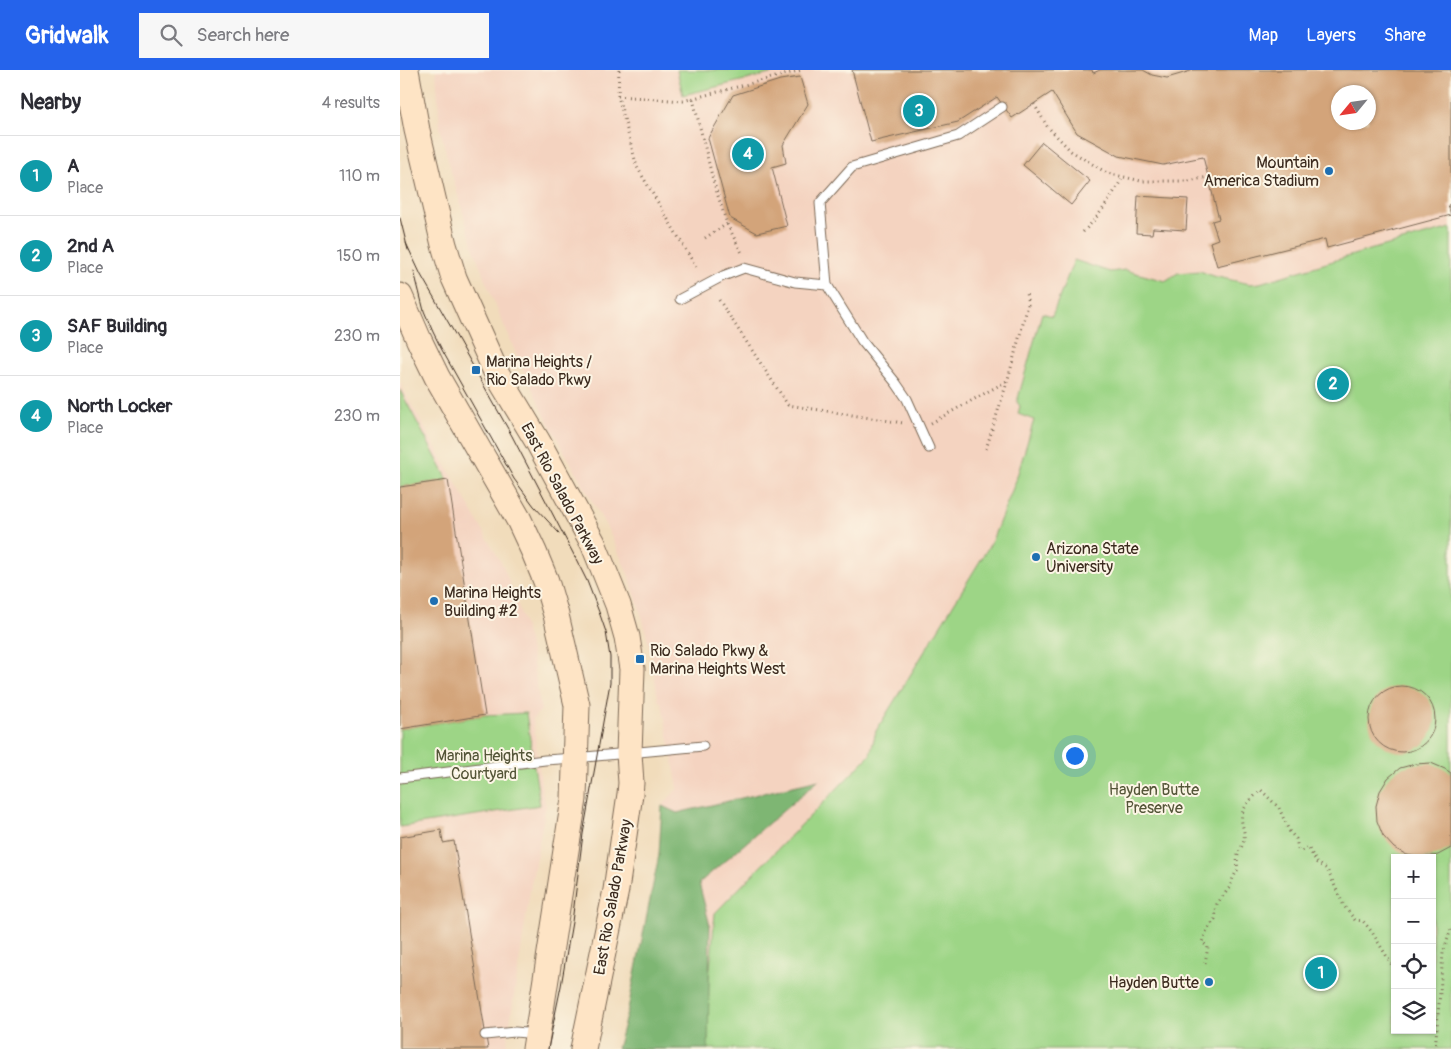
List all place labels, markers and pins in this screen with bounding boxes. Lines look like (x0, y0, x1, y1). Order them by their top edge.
pin: 3 (903, 92, 935, 130)
pin: 4 (732, 135, 764, 173)
place label: Mountain America Stadium (1204, 153, 1319, 191)
marker: Mountain America Stadium (1323, 165, 1335, 177)
place label: Marina Heights / Rio Salado Pkwy (486, 352, 592, 390)
marker: Marina Heights / Rio Salado Pkwy (470, 364, 482, 376)
pin: 2 (1317, 365, 1349, 403)
place label: Arizona State University (1046, 539, 1139, 577)
marker: Arizona State University (1030, 551, 1042, 563)
place label: Marina Heights Building #2 (444, 583, 541, 621)
marker: Marina Heights Building #2 (428, 595, 440, 607)
place label: Rio Salado Pkwy & Marina Heights West (650, 641, 786, 679)
marker: Rio Salado Pkwy & Marina Heights West (634, 653, 646, 665)
pin: 1 (1305, 954, 1337, 992)
place label: Hayden Butte (1109, 973, 1199, 993)
marker: Hayden Butte (1203, 976, 1215, 988)

